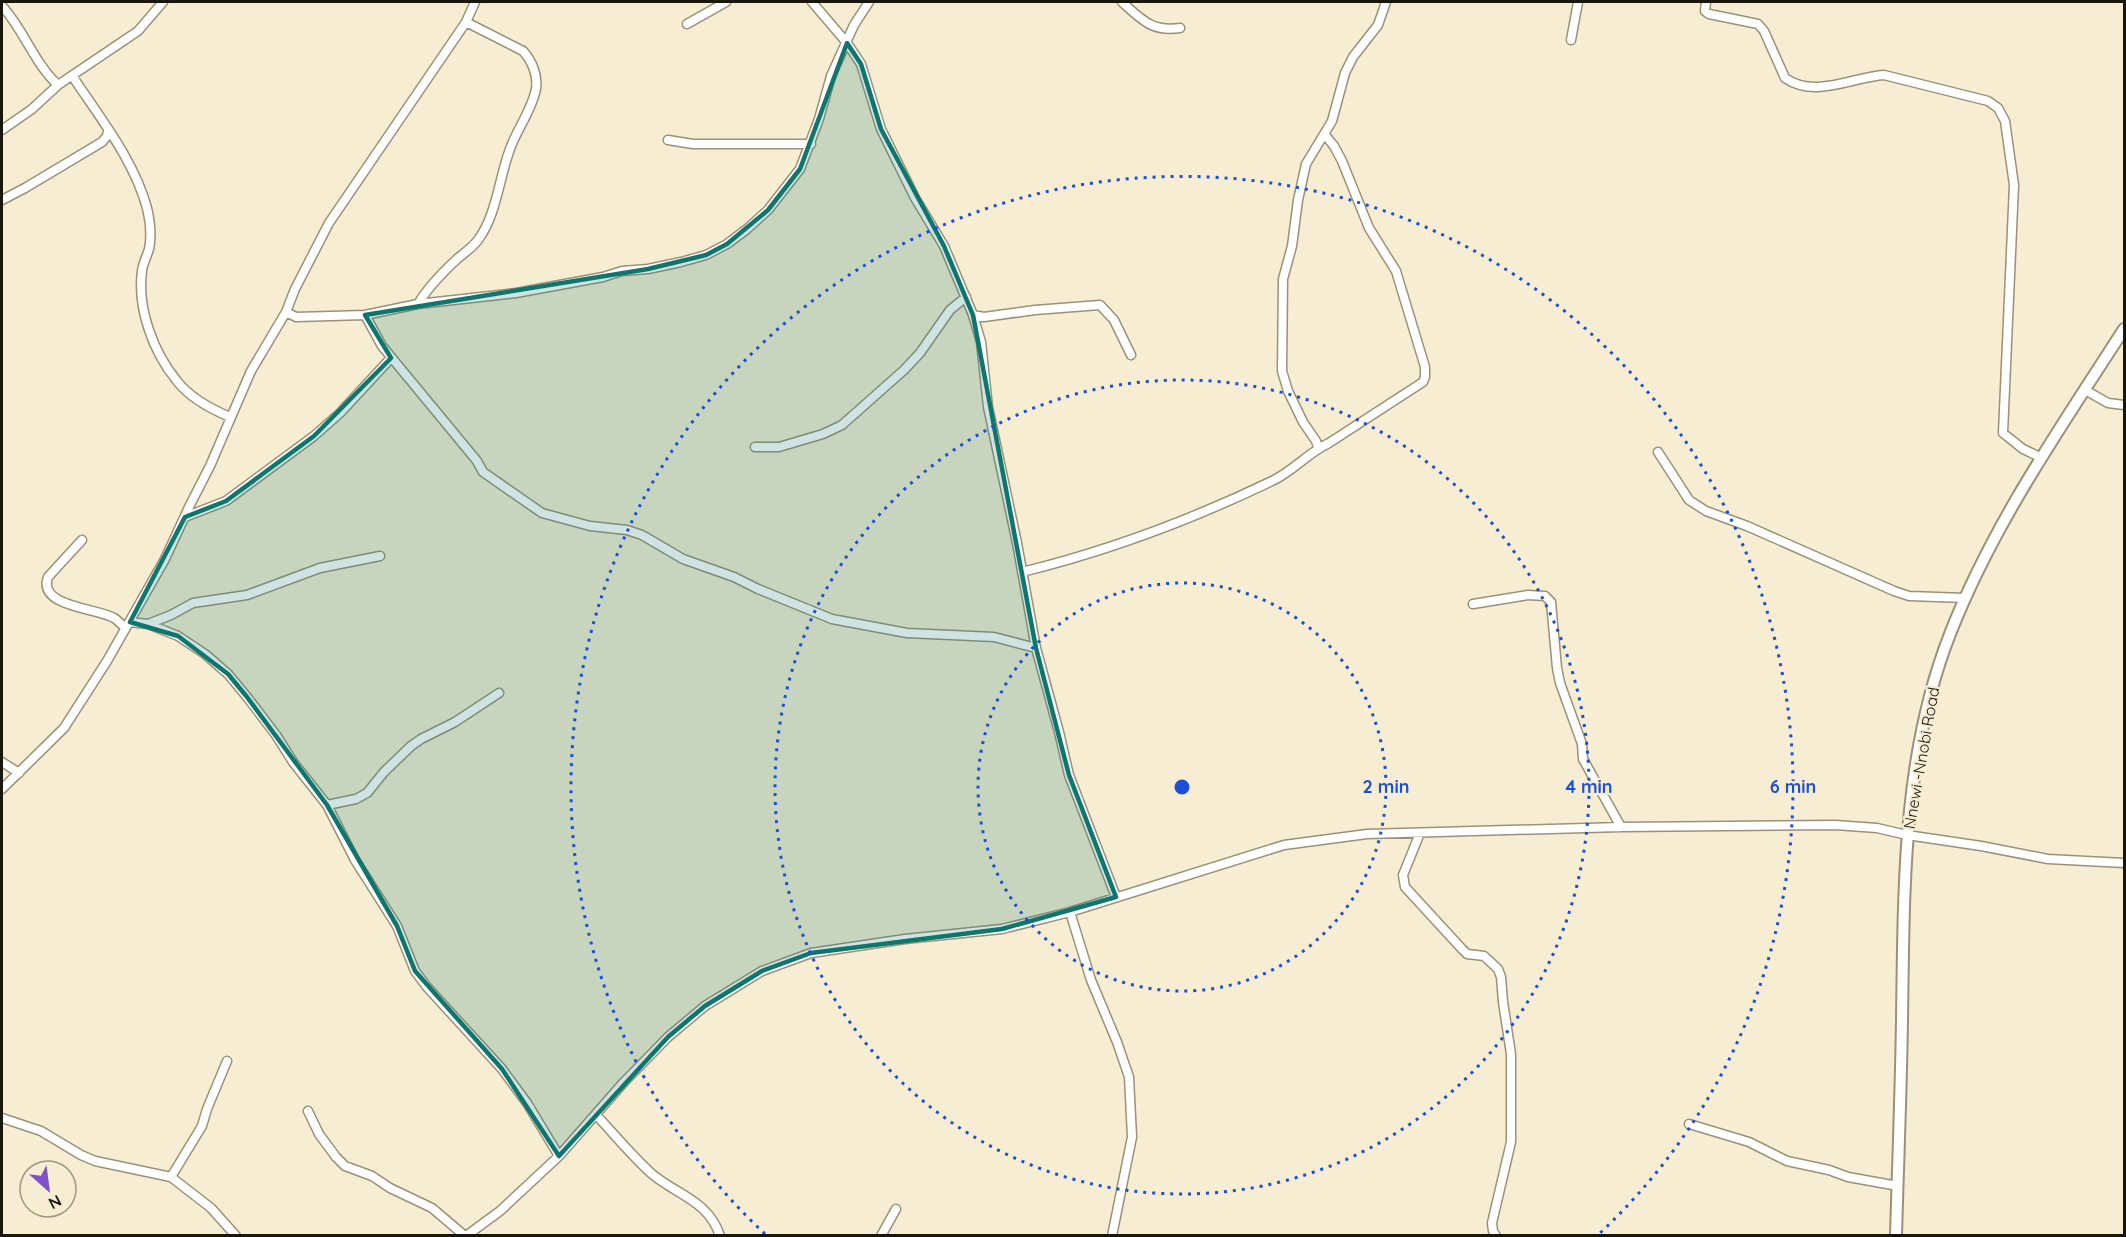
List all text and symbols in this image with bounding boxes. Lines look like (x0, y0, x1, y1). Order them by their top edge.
street label: Nnewi -Nnobi Road (1899, 685, 1943, 831)
text: 2 min (1363, 775, 1409, 798)
text: 4 min (1565, 775, 1613, 798)
text: 6 min (1770, 775, 1816, 798)
centre of rings (1172, 777, 1192, 797)
north arrow (18, 1159, 78, 1219)
text: N (45, 1191, 65, 1214)

